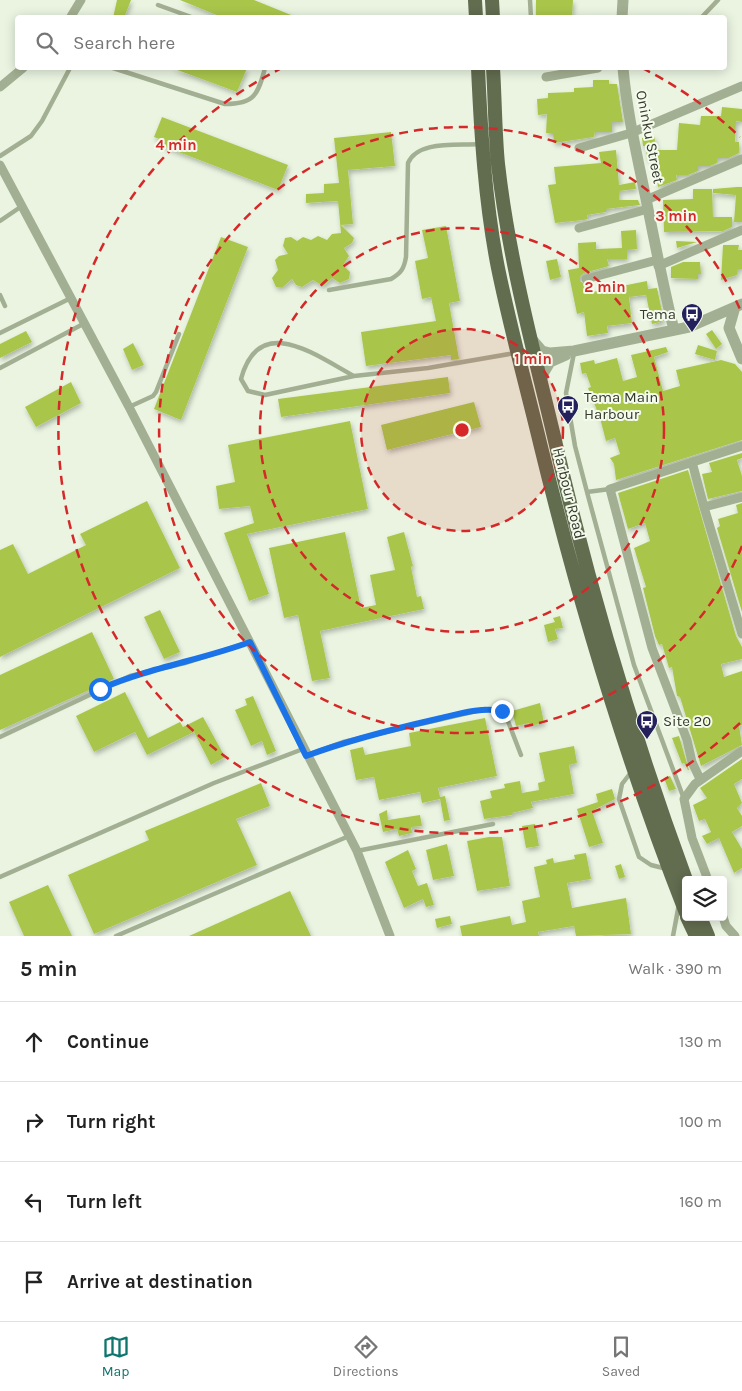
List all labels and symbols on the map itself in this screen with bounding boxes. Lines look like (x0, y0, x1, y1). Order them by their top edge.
street label: Oninku Street (632, 89, 668, 185)
text: 4 min (155, 136, 197, 154)
text: 3 min (655, 207, 697, 225)
text: 2 min (584, 278, 626, 296)
bus stop icon: Tema (680, 302, 704, 333)
place label: Tema (640, 305, 676, 323)
text: 1 min (514, 350, 552, 368)
place label: Tema Main Harbour (584, 388, 658, 423)
bus stop icon: Tema Main Harbour (556, 394, 580, 425)
centre of rings (453, 421, 471, 439)
street label: Harbour Road (549, 446, 589, 540)
route start (89, 678, 112, 701)
route end (491, 700, 514, 723)
bus stop icon: Site 20 (635, 709, 659, 740)
place label: Site 20 (663, 712, 711, 730)

